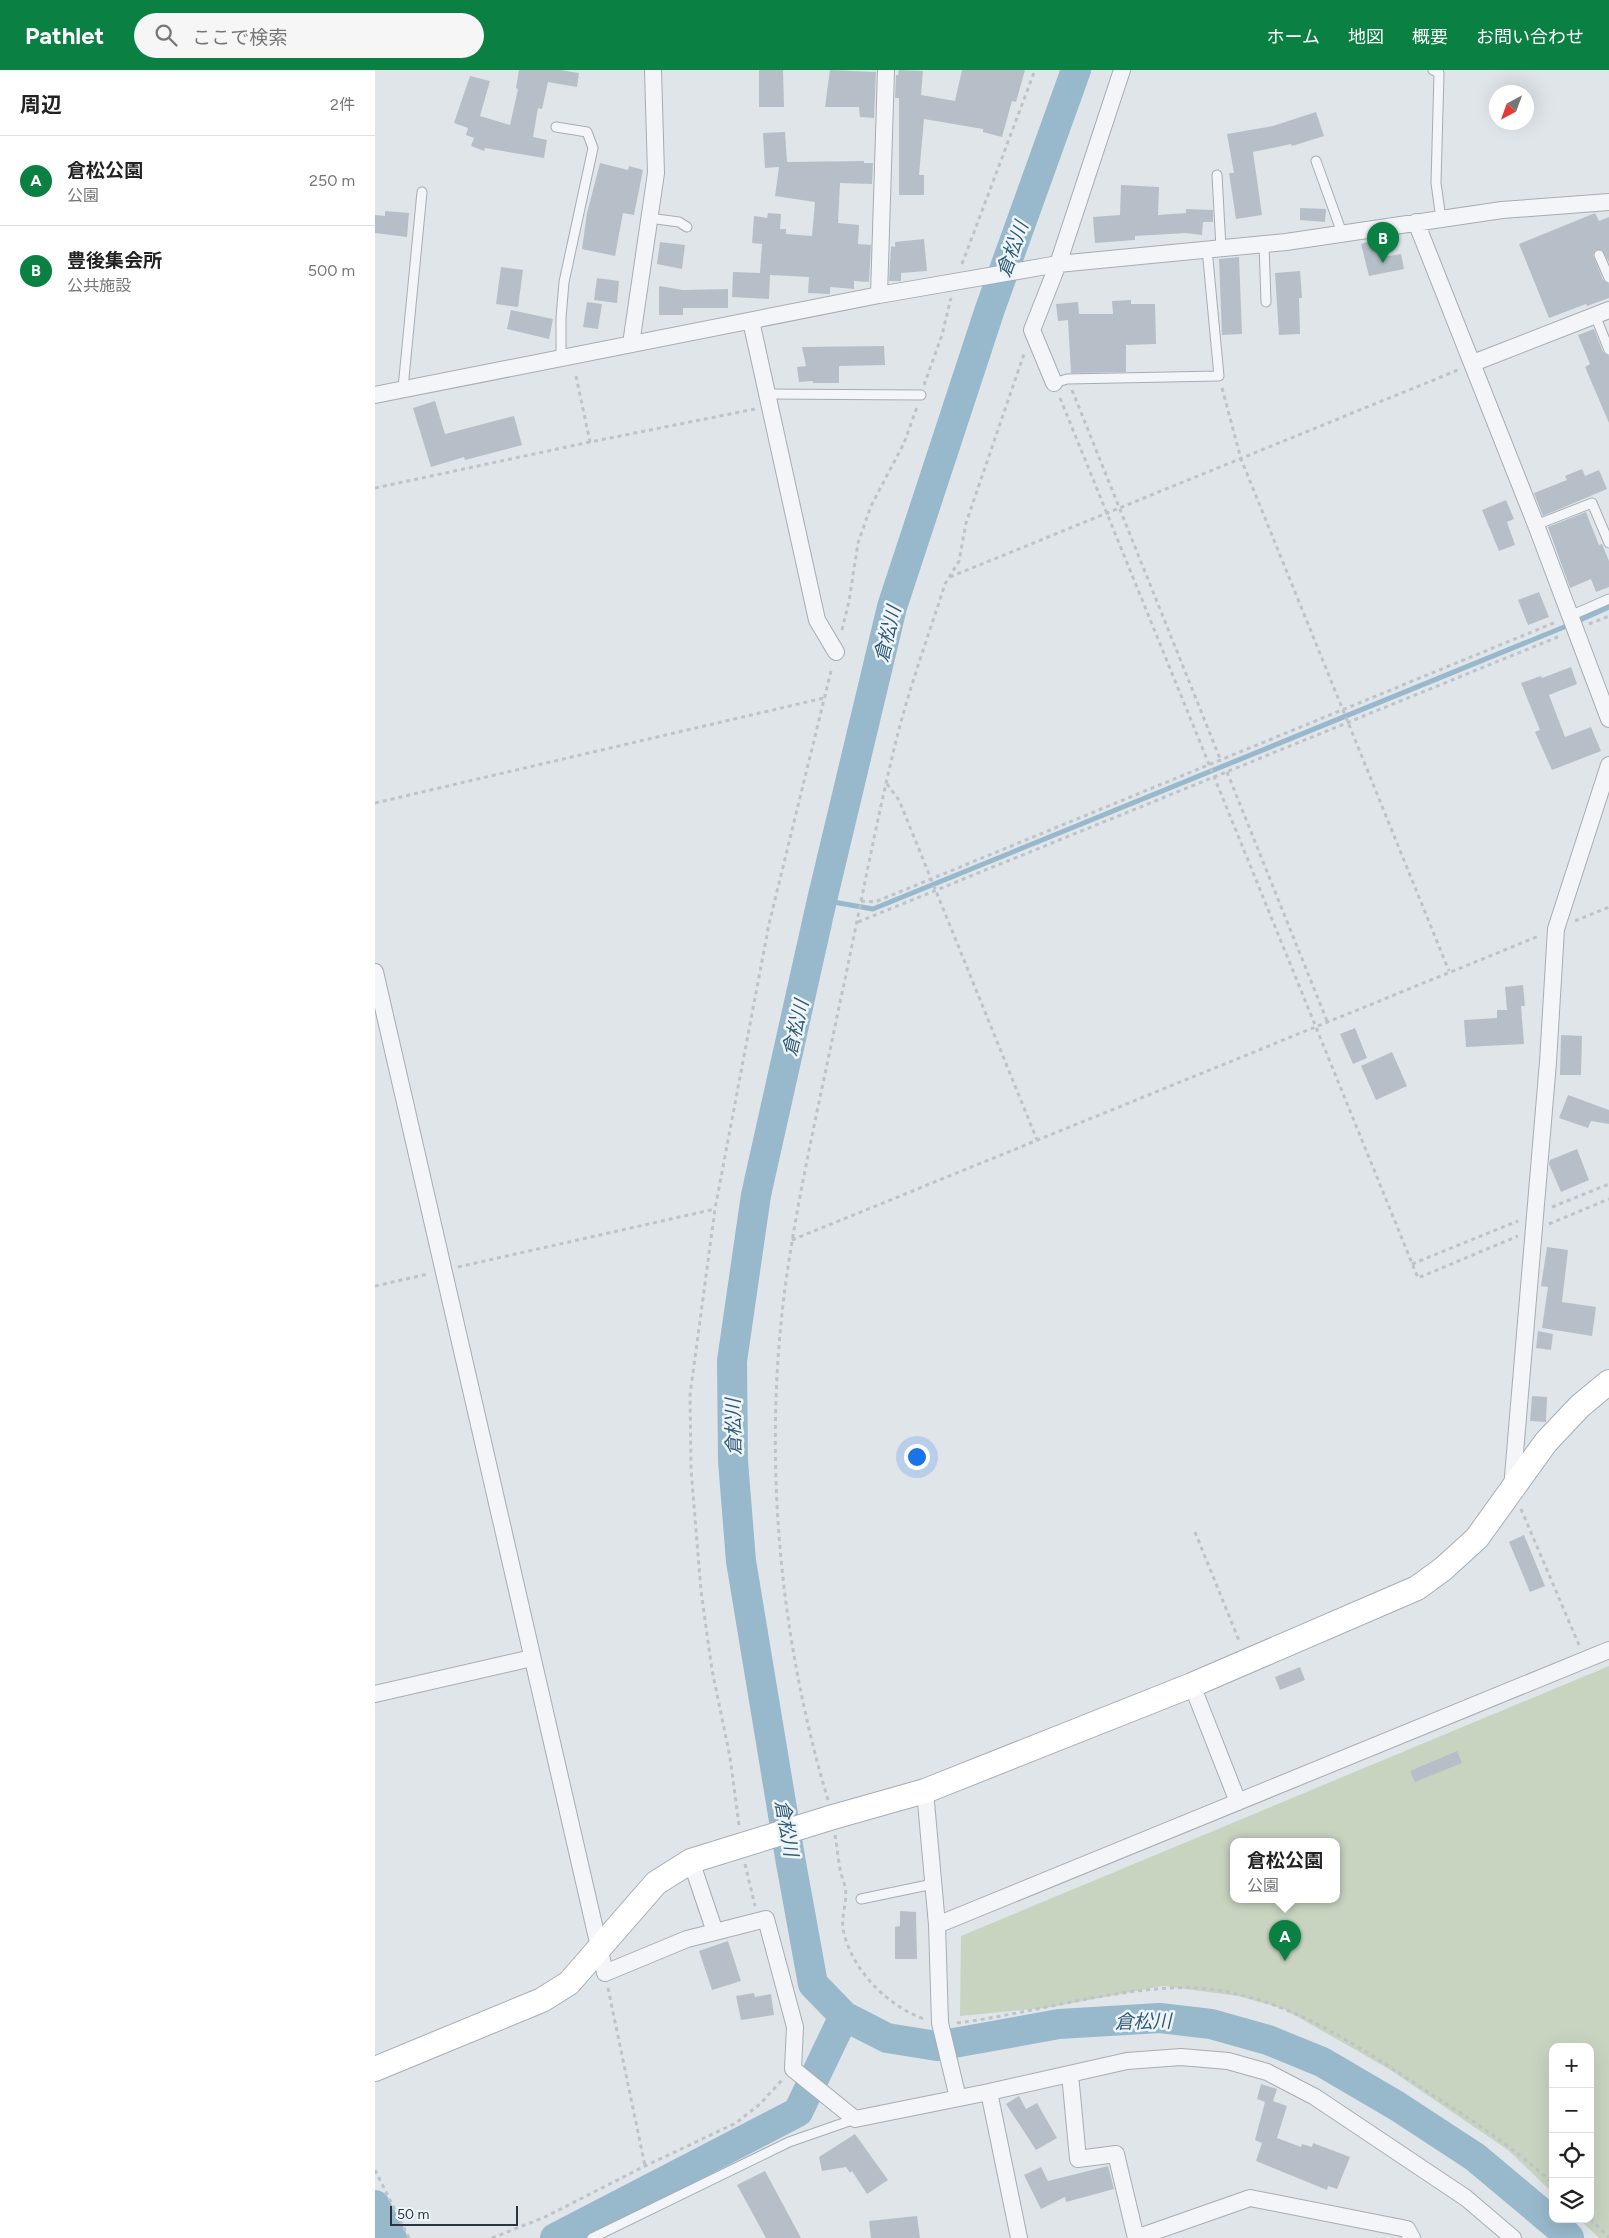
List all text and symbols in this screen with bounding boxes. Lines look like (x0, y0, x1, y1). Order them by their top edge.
search box (134, 13, 484, 58)
text: Pathlet (25, 21, 104, 50)
icon: search (152, 21, 180, 49)
text: ここで検索 (192, 26, 287, 49)
text: ホーム (1267, 26, 1320, 48)
text: 地図 (1348, 26, 1384, 48)
text: 概要 (1412, 26, 1448, 48)
text: お問い合わせ (1476, 26, 1584, 48)
north arrow (1489, 85, 1534, 130)
text: 周辺 (20, 92, 62, 117)
text: 2件 (330, 95, 355, 114)
text: 倉松公園 (67, 159, 143, 182)
text: A (30, 171, 42, 190)
text: 250 m (309, 171, 355, 190)
text: 公園 (67, 186, 99, 205)
water label: 倉松川 (992, 217, 1034, 280)
pin: B (1367, 222, 1399, 263)
text: 豊後集会所 (67, 249, 162, 272)
text: B (31, 261, 41, 280)
text: 500 m (308, 261, 355, 280)
text: 公共施設 (67, 276, 131, 295)
water label: 倉松川 (869, 602, 906, 665)
water label: 倉松川 (778, 996, 814, 1058)
water label: 倉松川 (721, 1396, 745, 1456)
your location (904, 1444, 930, 1470)
water label: 倉松川 (770, 1798, 803, 1860)
popup (1230, 1838, 1340, 1903)
text: 倉松公園 (1247, 1849, 1323, 1872)
text: 公園 (1247, 1876, 1279, 1895)
pin: A (1269, 1920, 1301, 1961)
water label: 倉松川 (1114, 2009, 1174, 2033)
map controls (1549, 2043, 1594, 2223)
button: + (1549, 2043, 1594, 2088)
button: − (1549, 2088, 1594, 2133)
button: locate (1549, 2133, 1594, 2178)
button: layers (1549, 2178, 1594, 2223)
scale bar (390, 2203, 517, 2226)
text: 50 m (397, 2206, 429, 2223)

